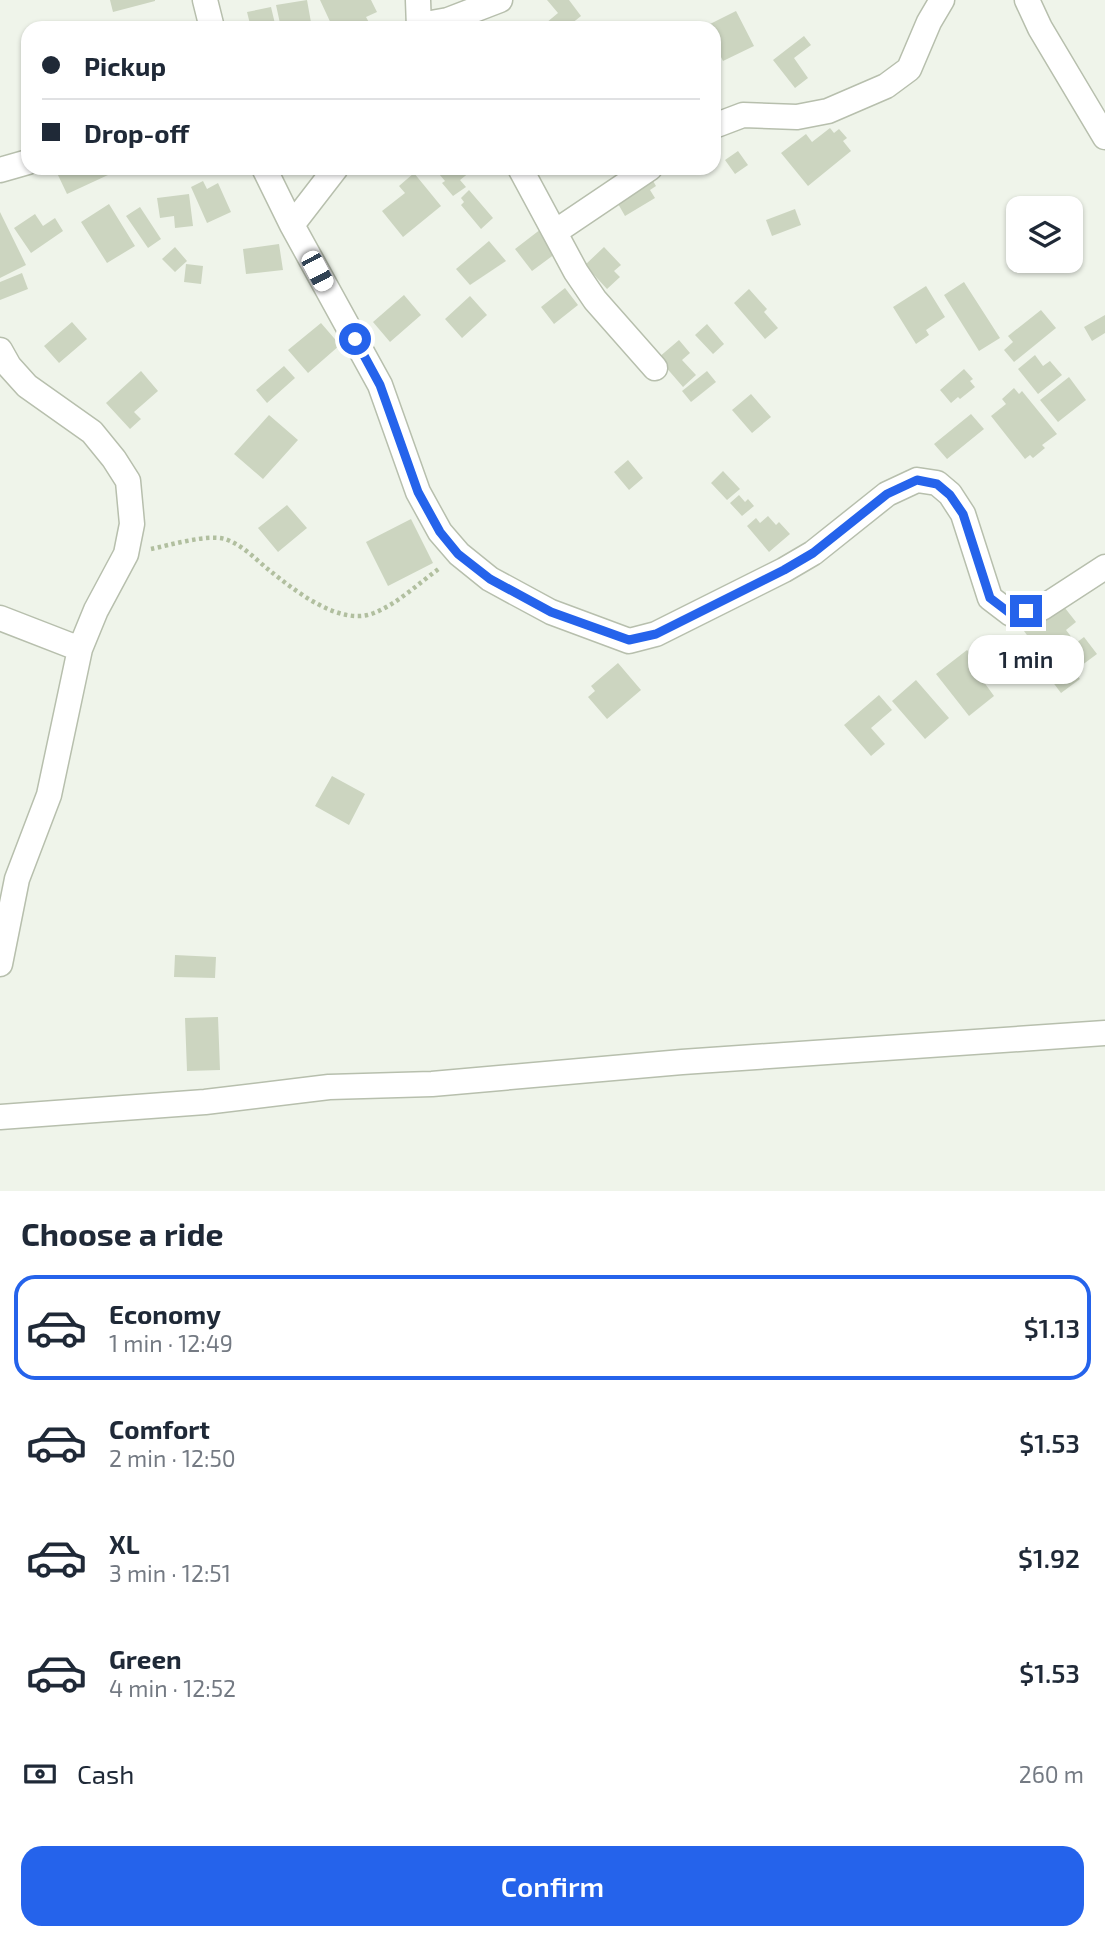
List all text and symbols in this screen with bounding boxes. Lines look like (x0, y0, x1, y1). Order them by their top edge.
text: Pickup (84, 50, 166, 81)
text: Drop-off (84, 117, 189, 148)
map controls (1006, 196, 1083, 273)
button: layers (1006, 196, 1083, 273)
car (298, 248, 337, 294)
route start (339, 323, 371, 355)
route end (1010, 595, 1042, 627)
callout: 1 min (968, 636, 1084, 684)
text: 1 min (999, 645, 1053, 673)
text: Choose a ride (21, 1214, 224, 1252)
icon: car (25, 1296, 88, 1359)
text: Economy (109, 1298, 221, 1329)
text: $1.13 (1024, 1312, 1080, 1343)
text: 1 min · 12:49 (109, 1329, 233, 1357)
icon: car (25, 1411, 88, 1474)
text: Comfort (109, 1413, 210, 1444)
text: $1.53 (1019, 1427, 1080, 1458)
text: 2 min · 12:50 (109, 1444, 236, 1472)
icon: car (25, 1526, 88, 1589)
text: XL (109, 1528, 140, 1559)
text: $1.92 (1018, 1542, 1080, 1573)
text: 3 min · 12:51 (109, 1559, 231, 1587)
icon: car (25, 1641, 88, 1704)
text: Green (109, 1643, 182, 1674)
text: $1.53 (1019, 1657, 1080, 1688)
text: 4 min · 12:52 (109, 1674, 236, 1702)
icon: cash (21, 1755, 59, 1793)
text: Cash (77, 1758, 134, 1789)
text: 260 m (1019, 1760, 1084, 1788)
button: Confirm (21, 1846, 1084, 1926)

